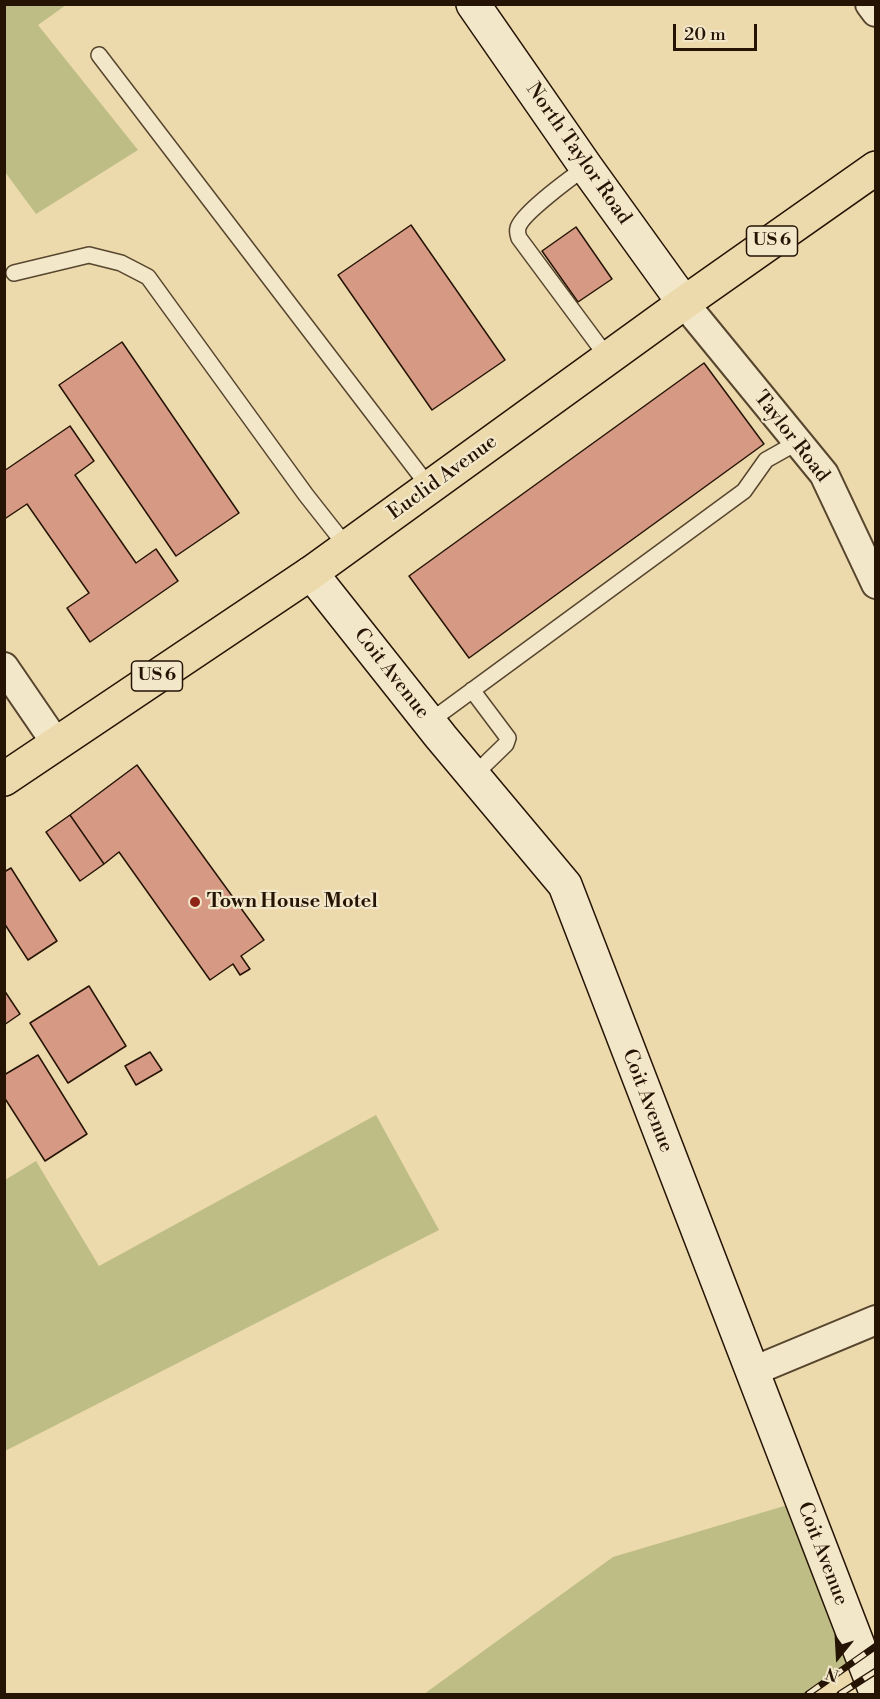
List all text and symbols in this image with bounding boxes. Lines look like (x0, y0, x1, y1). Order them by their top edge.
scale bar (676, 12, 760, 50)
text: 20 m (684, 23, 726, 46)
street label: North Taylor Road (520, 79, 636, 229)
road number: US 6 (746, 226, 798, 256)
street label: Taylor Road (748, 387, 834, 487)
street label: Euclid Avenue (384, 430, 502, 526)
street label: Coit Avenue (348, 624, 434, 724)
road number: US 6 (132, 661, 182, 691)
place label: Town House Motel (207, 890, 378, 914)
marker: Town House Motel (188, 895, 202, 909)
street label: Coit Avenue (616, 1046, 678, 1156)
street label: Coit Avenue (791, 1499, 853, 1609)
north arrow (808, 1627, 868, 1687)
text: N (823, 1663, 842, 1686)

